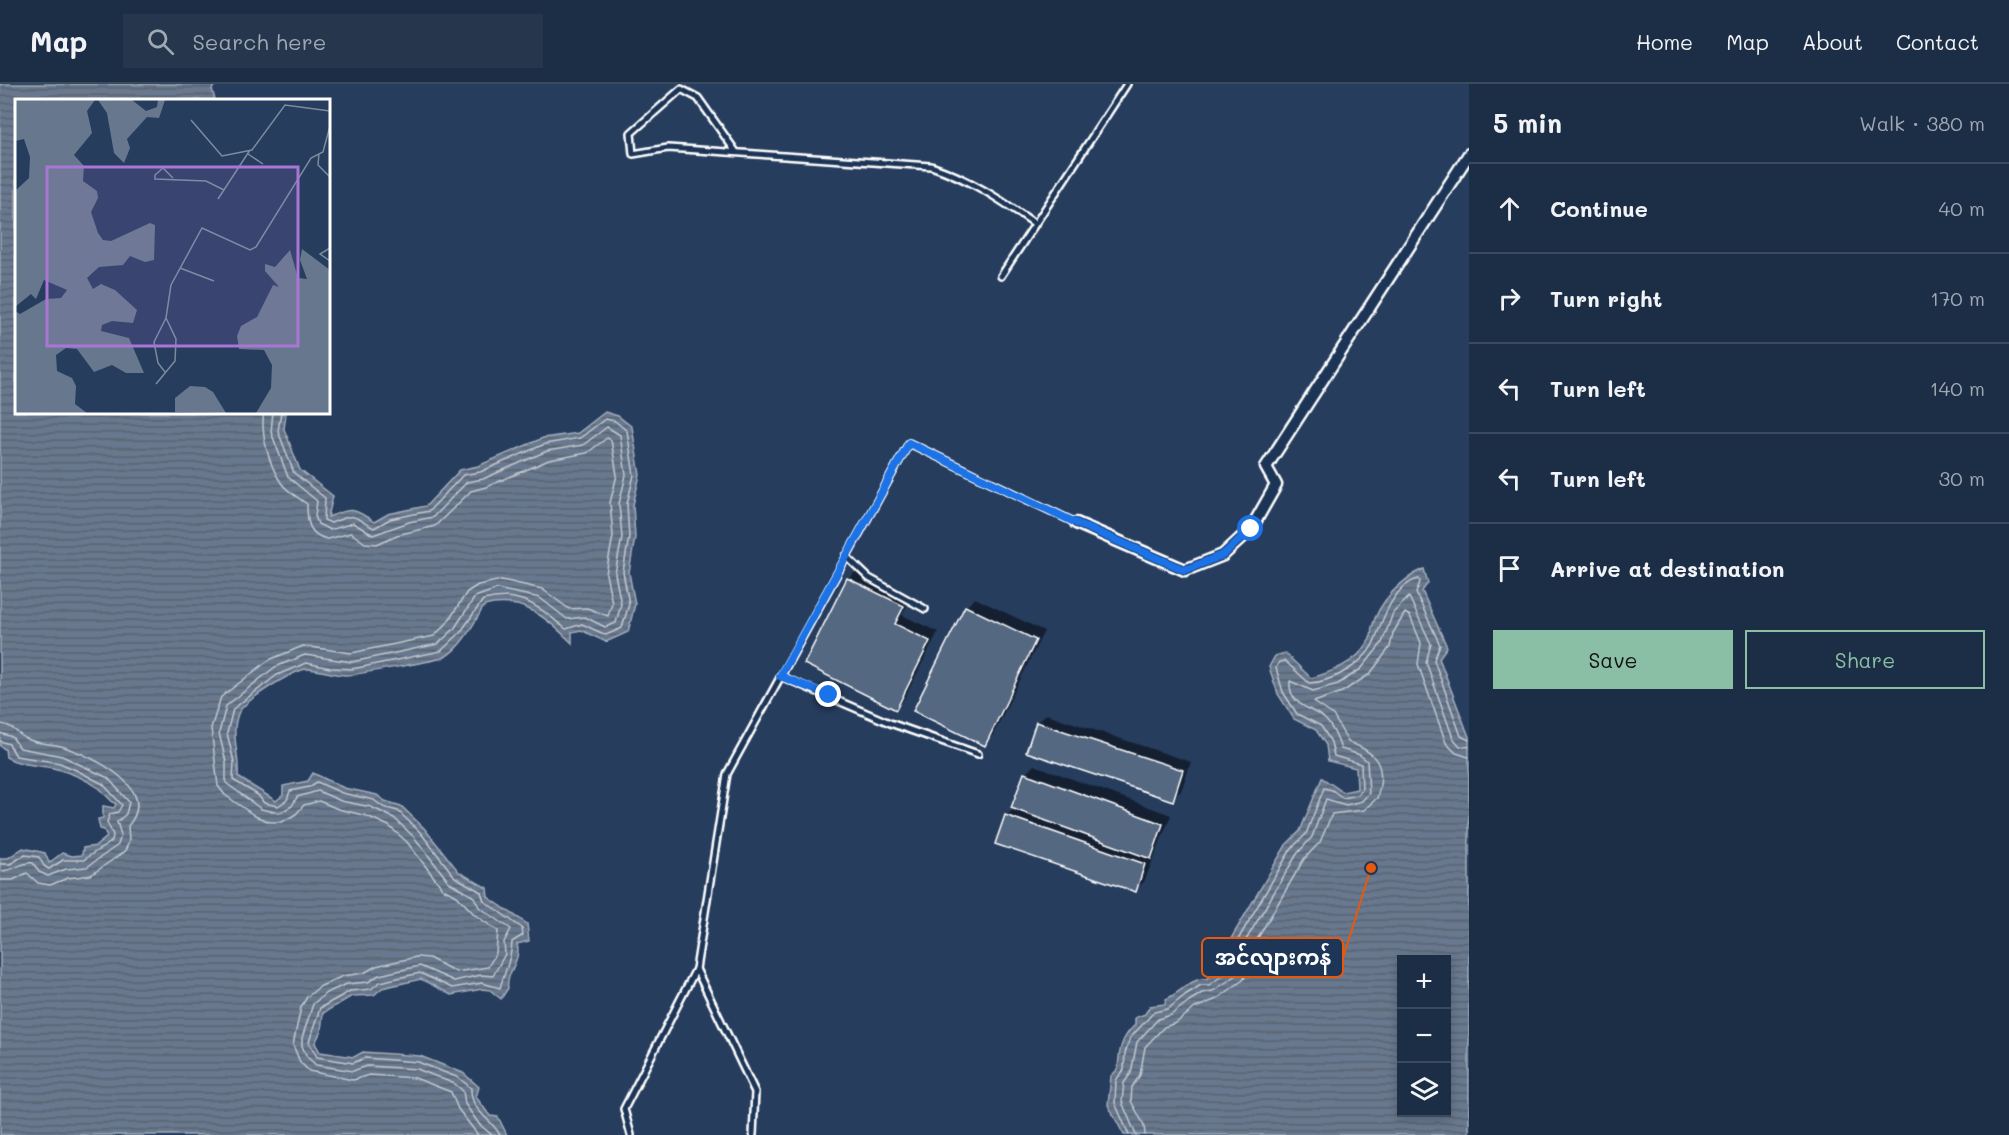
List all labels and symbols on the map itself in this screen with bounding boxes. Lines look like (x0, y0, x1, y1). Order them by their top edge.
inset map (15, 99, 330, 414)
route start (1237, 515, 1263, 541)
route end (815, 681, 841, 707)
callout: အင်လျားကန် (1202, 938, 1343, 977)
text: အင်လျားကန် (1215, 942, 1332, 976)

